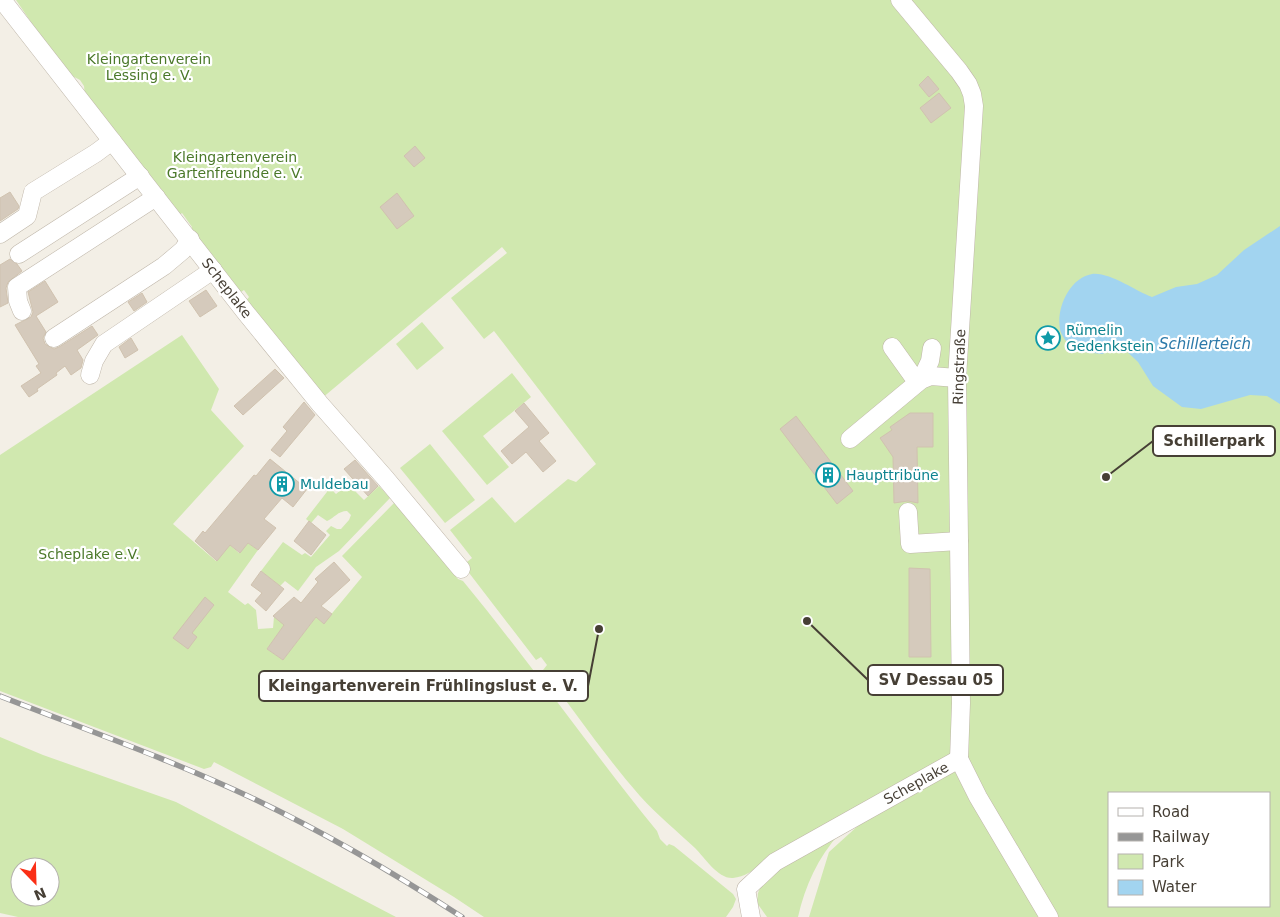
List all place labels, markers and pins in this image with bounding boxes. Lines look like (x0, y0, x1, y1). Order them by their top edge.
place label: Rümelin Gedenkstein (1066, 322, 1154, 354)
place icon: Rümelin Gedenkstein (1035, 325, 1061, 351)
callout: Schillerpark (1153, 426, 1275, 456)
building icon: Haupttribüne (815, 462, 841, 488)
place label: Haupttribüne (846, 467, 939, 483)
building icon: Muldebau (269, 471, 295, 497)
place label: Muldebau (300, 476, 369, 492)
callout: SV Dessau 05 (868, 665, 1003, 695)
callout: Kleingartenverein Frühlingslust e. V. (259, 671, 588, 701)

